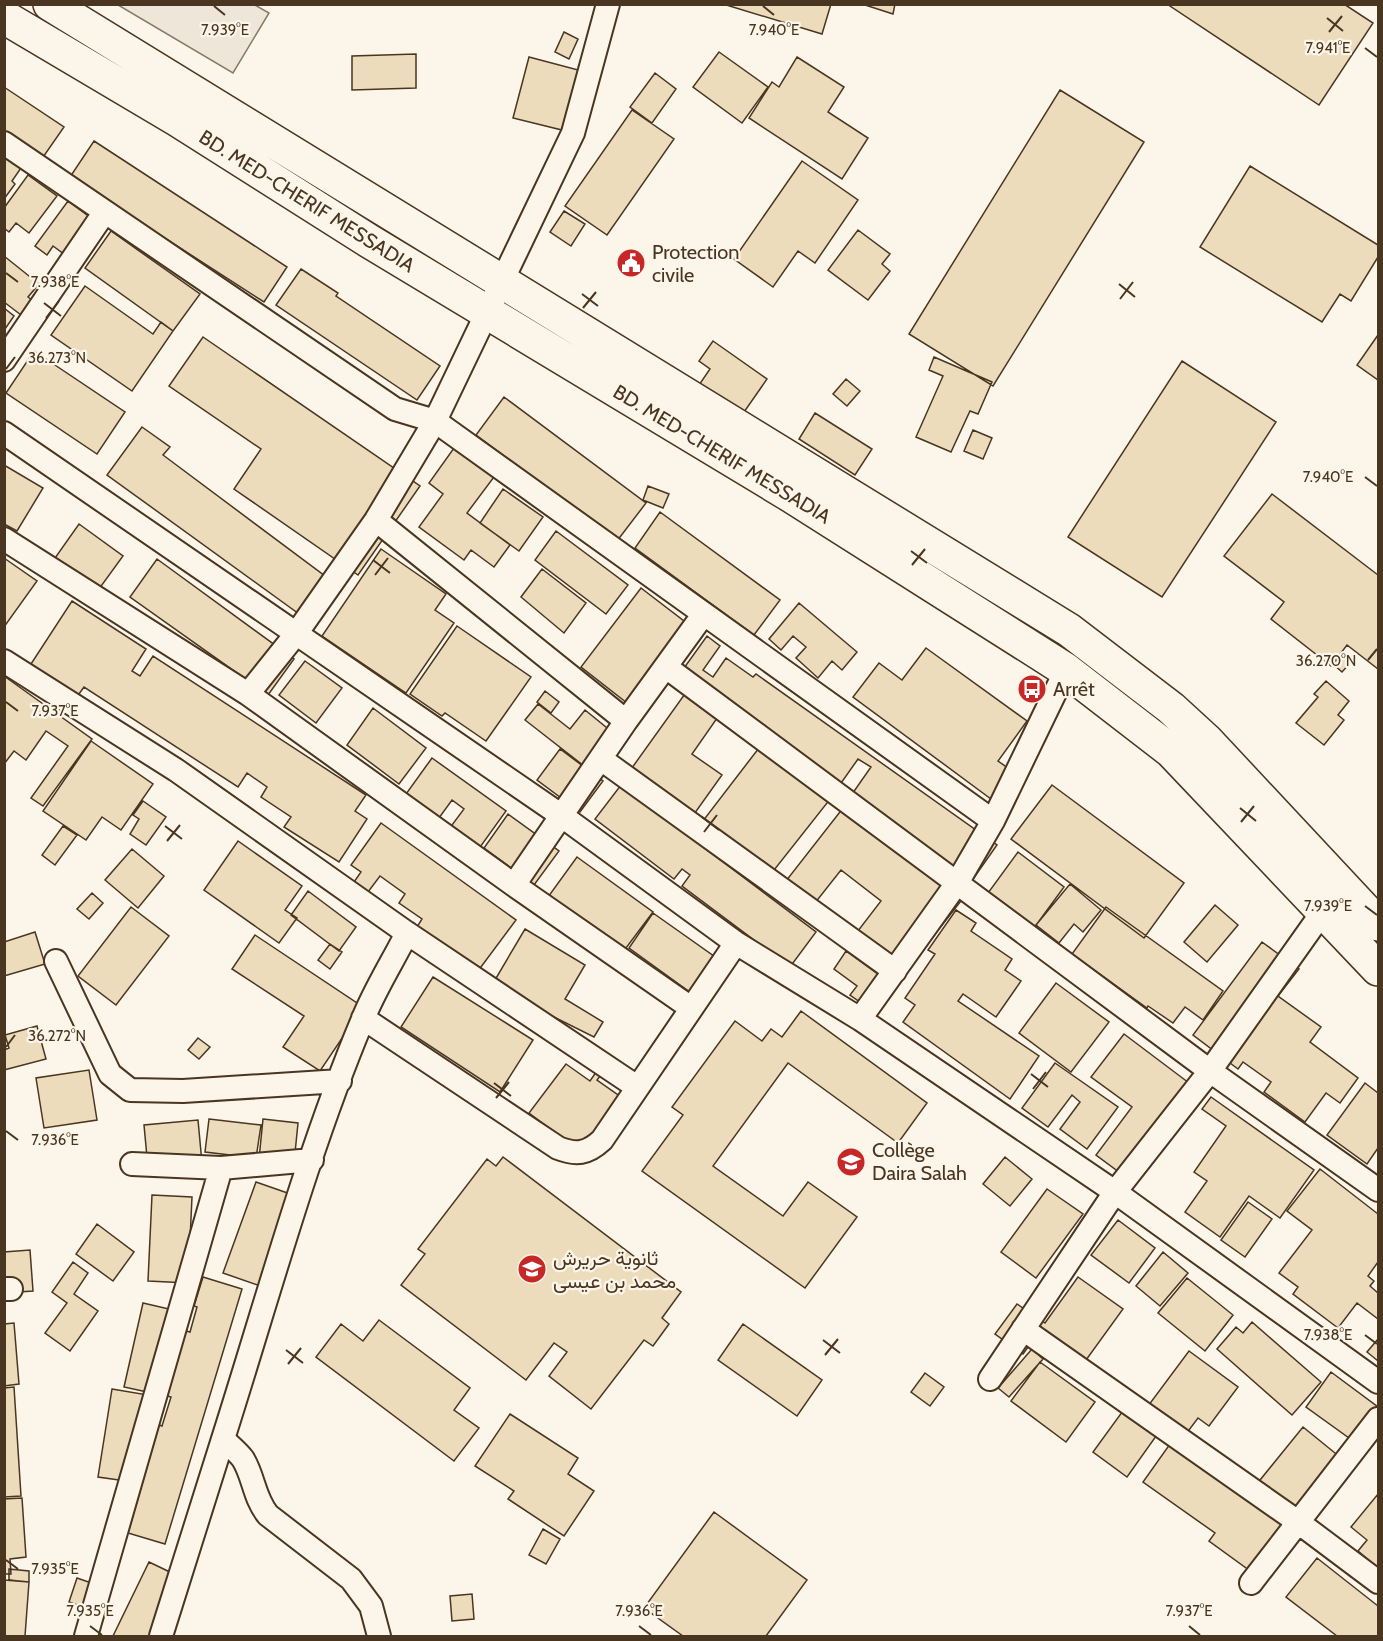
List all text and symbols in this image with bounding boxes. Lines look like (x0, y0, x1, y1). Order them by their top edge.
text: 7.939°E (201, 21, 249, 39)
text: 7.940°E (749, 21, 799, 39)
text: 7.941°E (1306, 39, 1350, 57)
street label: BD. MED-CHERIF MESSADIA (195, 125, 420, 278)
place label: Protection civile (652, 240, 739, 287)
public building icon: Protection civile (615, 247, 647, 279)
text: 7.938°E (31, 273, 79, 291)
text: 36.273°N (28, 349, 86, 367)
street label: BD. MED-CHERIF MESSADIA (609, 379, 836, 529)
text: 7.940°E (1303, 468, 1353, 486)
text: 36.270°N (1296, 652, 1356, 670)
bus stop icon: Arrêt (1016, 673, 1048, 705)
place label: Arrêt (1053, 677, 1095, 701)
text: 7.937°E (32, 702, 78, 720)
text: 7.939°E (1304, 897, 1352, 915)
text: 36.272°N (28, 1027, 86, 1045)
text: 7.936°E (31, 1131, 79, 1149)
place label: Collège Daira Salah (872, 1138, 967, 1185)
school or university icon: Collège Daira Salah (835, 1146, 867, 1178)
place label: ثانوية حريرش محمد بن عيسى (553, 1246, 676, 1293)
school or university icon: ثانوية حريرش محمد بن عيسى (516, 1253, 548, 1285)
text: 7.938°E (1304, 1326, 1352, 1344)
text: 7.935°E (31, 1560, 79, 1578)
text: 7.935°E (66, 1602, 114, 1620)
text: 7.936°E (615, 1602, 663, 1620)
text: 7.937°E (1166, 1602, 1212, 1620)

